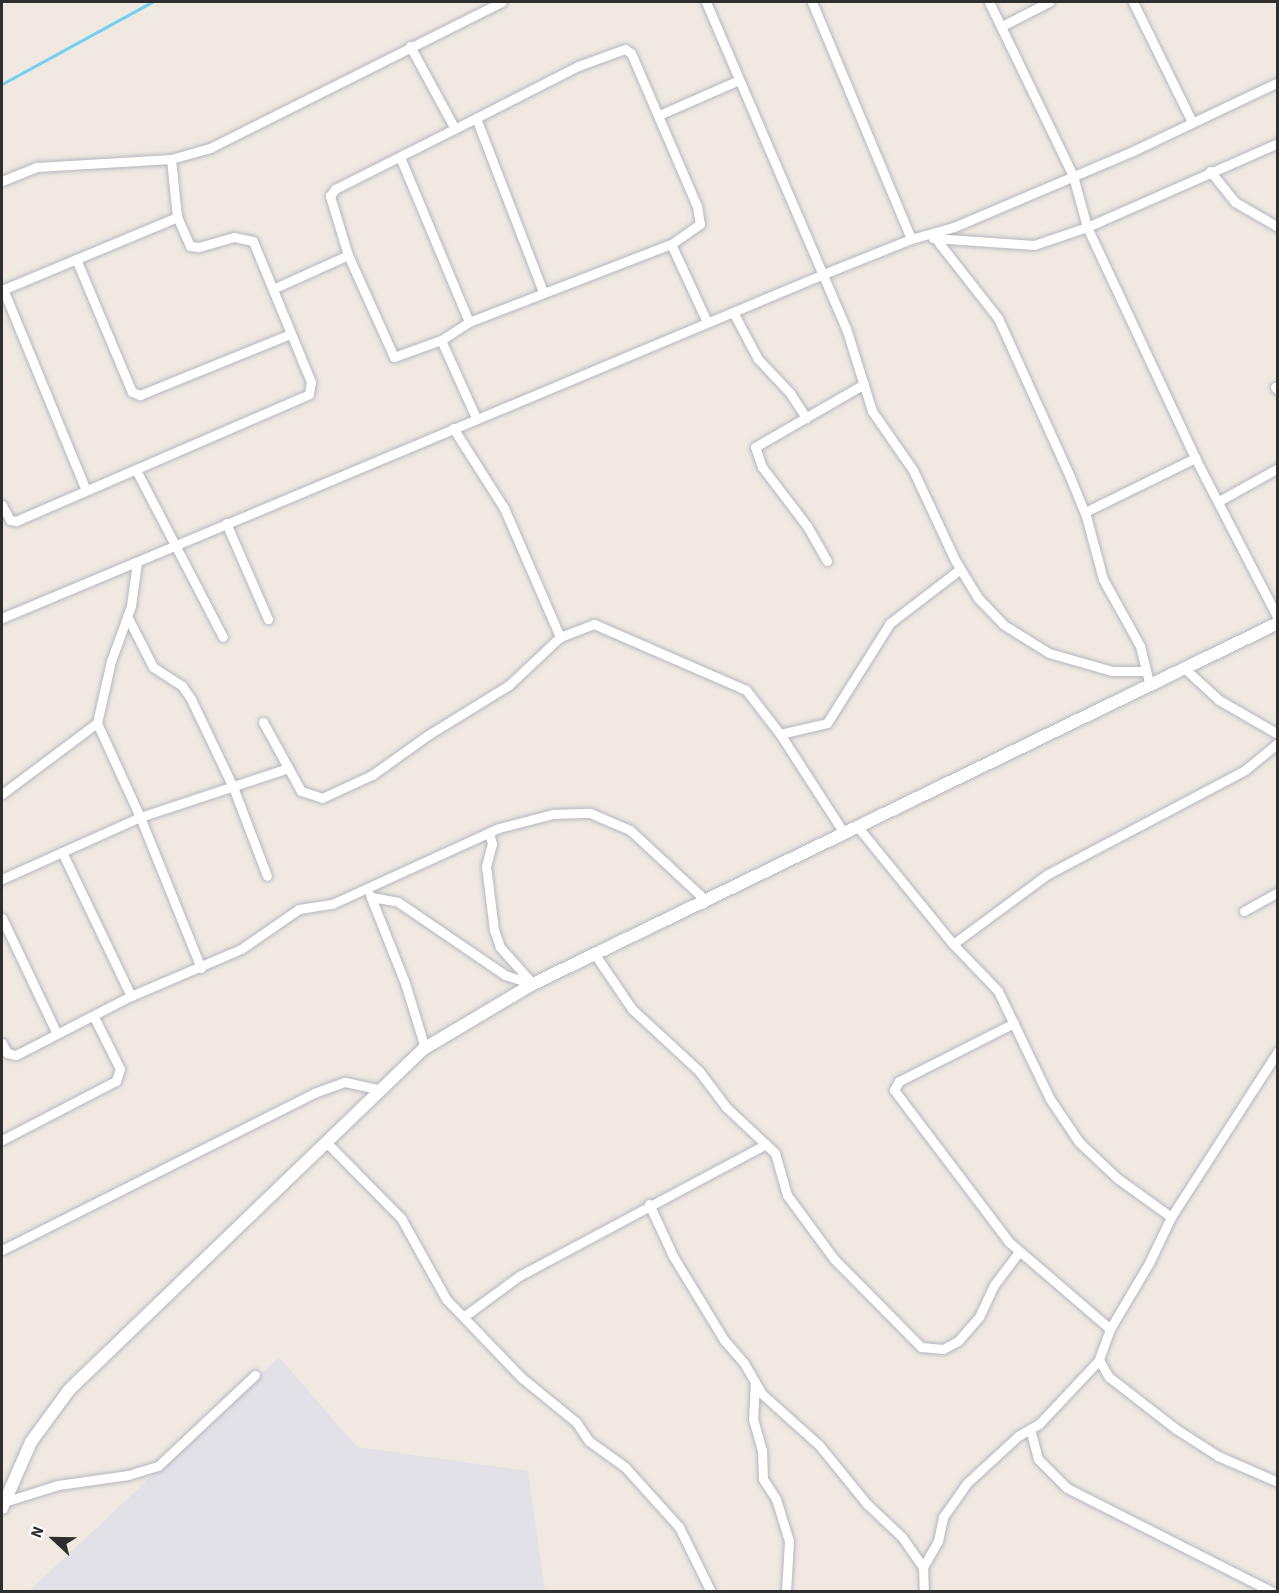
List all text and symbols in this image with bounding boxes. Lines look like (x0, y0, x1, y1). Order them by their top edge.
north arrow (24, 1509, 84, 1569)
text: N (25, 1523, 49, 1541)

